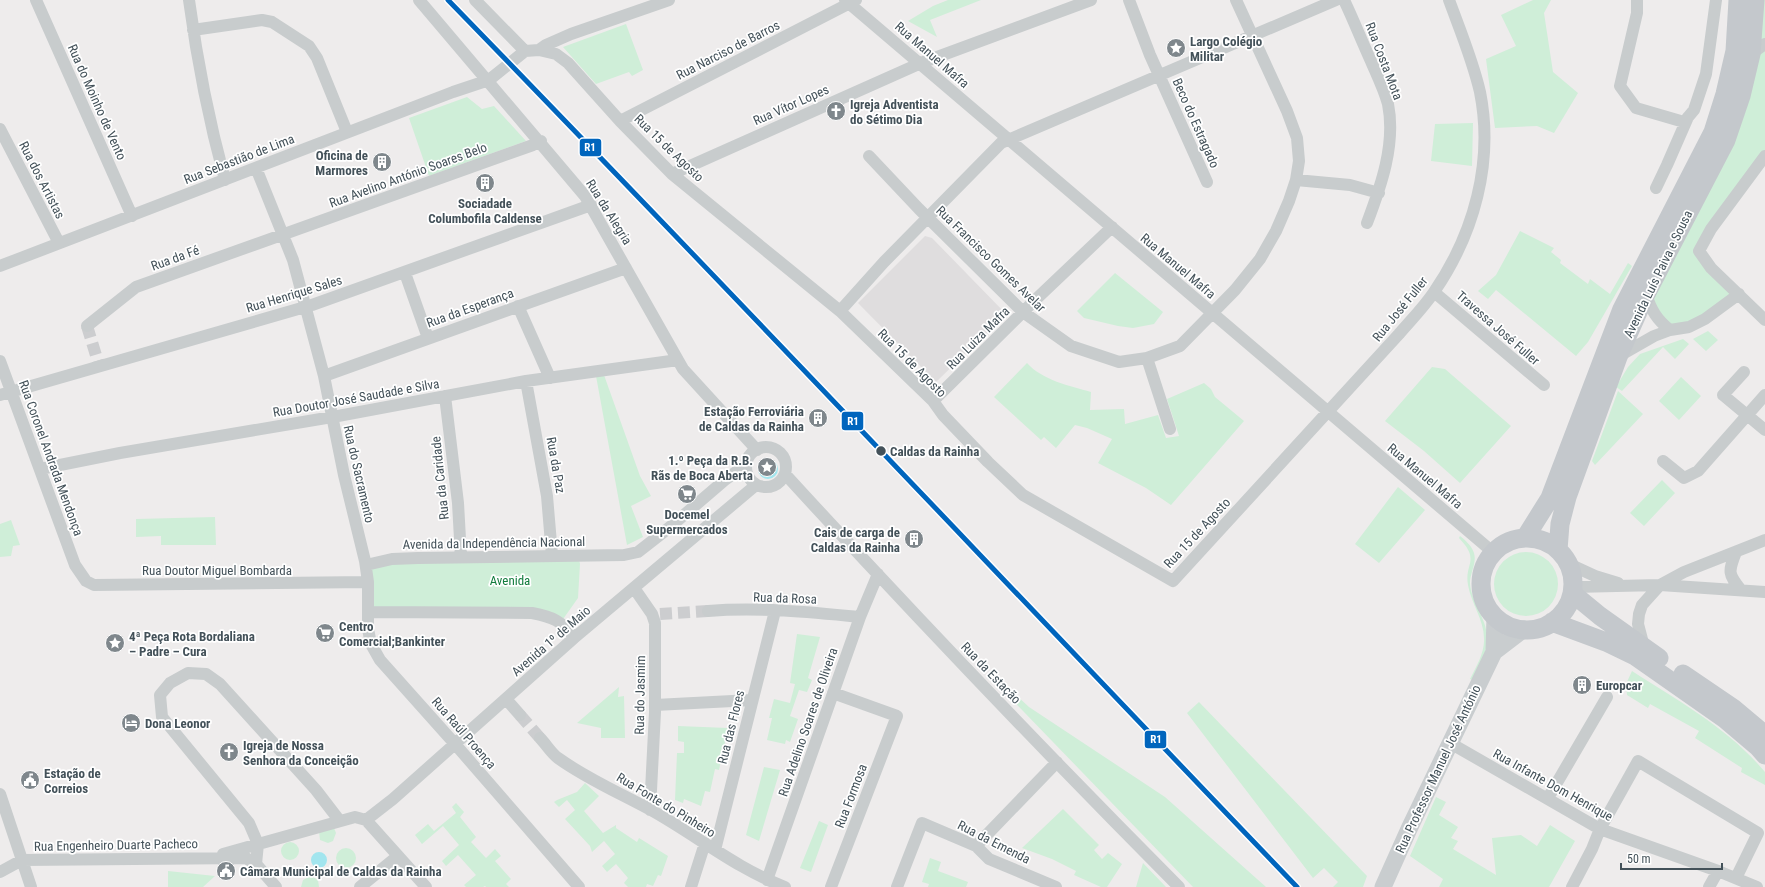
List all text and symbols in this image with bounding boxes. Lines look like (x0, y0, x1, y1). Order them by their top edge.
street label: Rua Narciso de Barros (674, 17, 782, 83)
street label: Rua Manuel Mafra (892, 19, 972, 91)
street label: Rua Costa Mota (1362, 20, 1406, 102)
place label: Largo Colégio Militar (1190, 34, 1263, 64)
place icon: Largo Colégio Militar (1165, 37, 1187, 59)
street label: Rua do Moinho de Vento (65, 42, 129, 162)
street label: Beco do Estragado (1170, 76, 1222, 170)
street label: Rua Vítor Lopes (751, 82, 831, 128)
place label: Igreja Adventista do Sétimo Dia (850, 97, 939, 127)
church icon: Igreja Adventista do Sétimo Dia (825, 100, 847, 122)
street label: Rua 15 de Agosto (631, 111, 707, 185)
street label: Rua Sebastião de Lima (182, 131, 296, 187)
line badge: R1 (579, 138, 602, 157)
street label: Rua dos Artistas (16, 139, 68, 221)
street label: Rua Avelino António Soares Belo (327, 139, 489, 211)
text: R1 (584, 141, 596, 154)
place label: Oficina de Marmores (315, 148, 368, 178)
building icon: Oficina de Marmores (371, 151, 393, 173)
building icon: Sociadade Columbofila Caldense (474, 172, 496, 194)
street label: Rua da Alegria (583, 177, 635, 247)
place label: Sociadade Columbofila Caldense (428, 196, 542, 226)
street label: Rua Francisco Gomes Avelar (933, 203, 1049, 315)
street label: Avenida Luís Paiva e Sousa (1621, 208, 1695, 340)
street label: Rua Manuel Mafra (1137, 230, 1219, 302)
street label: Rua da Fé (149, 242, 201, 274)
street label: Rua Henrique Sales (244, 272, 344, 316)
street label: Rua José Fuller (1369, 274, 1431, 344)
street label: Rua da Esperança (424, 285, 516, 331)
street label: Travessa José Fuller (1453, 288, 1543, 368)
street label: Rua Luiza Mafra (944, 304, 1012, 372)
street label: Rua 15 de Agosto (875, 326, 949, 400)
street label: Rua Doutor José Saudade e Silva (272, 376, 440, 420)
street label: Rua Coronel Andrada Mendonça (16, 378, 86, 538)
place label: Estação Ferroviária de Caldas da Rainha (699, 404, 804, 434)
building icon: Estação Ferroviária de Caldas da Rainha (807, 407, 829, 429)
line badge: R1 (841, 411, 864, 431)
text: R1 (847, 415, 859, 428)
street label: Rua do Sacramento (340, 424, 378, 524)
street label: Rua da Caridade (428, 436, 452, 520)
street label: Rua da Paz (544, 436, 568, 495)
street label: Rua Manuel Mafra (1384, 440, 1466, 512)
marker: Caldas da Rainha (874, 444, 888, 458)
place label: Caldas da Rainha (890, 444, 979, 459)
place label: 1.º Peça da R.B. Rãs de Boca Aberta (651, 453, 753, 483)
place icon: 1.º Peça da R.B. Rãs de Boca Aberta (756, 456, 778, 478)
supermarket icon: Docemel Supermercados (676, 483, 698, 505)
street label: Rua 15 de Agosto (1161, 495, 1233, 571)
place label: Docemel Supermercados (646, 507, 728, 537)
place label: Cais de carga de Caldas da Rainha (811, 525, 900, 555)
building icon: Cais de carga de Caldas da Rainha (903, 528, 925, 550)
street label: Avenida da Independência Nacional (403, 534, 585, 552)
street label: Rua Doutor Miguel Bombarda (142, 563, 292, 578)
park label: Avenida (490, 573, 530, 588)
street label: Rua da Rosa (753, 589, 817, 607)
street label: Avenida 1º de Maio (509, 603, 593, 679)
place label: Centro Comercial;Bankinter (339, 619, 446, 649)
supermarket icon: Centro Comercial;Bankinter (314, 622, 336, 644)
place label: 4ª Peça Rota Bordaliana – Padre – Cura (129, 629, 255, 659)
place icon: 4ª Peça Rota Bordaliana – Padre – Cura (104, 632, 126, 654)
street label: Rua da Estação (958, 639, 1024, 707)
street label: Rua Adelino Soares de Oliveira (775, 646, 841, 798)
street label: Rua do Jasmim (632, 655, 648, 735)
building icon: Europcar (1571, 674, 1593, 696)
place label: Europcar (1596, 678, 1643, 693)
street label: Rua Professor Manuel José António (1392, 683, 1484, 855)
street label: Rua das Flores (715, 688, 747, 765)
street label: Rua Raúl Proença (429, 694, 499, 772)
hotel icon: Dona Leonor (120, 712, 142, 734)
place label: Dona Leonor (145, 716, 211, 731)
line badge: R1 (1144, 730, 1167, 749)
text: R1 (1150, 733, 1162, 746)
place label: Igreja de Nossa Senhora da Conceição (243, 738, 359, 768)
church icon: Igreja de Nossa Senhora da Conceição (218, 741, 240, 763)
street label: Rua Infante Dom Henrique (1491, 746, 1615, 824)
street label: Rua Formosa (832, 762, 870, 830)
place label: Estação de Correios (44, 766, 101, 796)
public building icon: Estação de Correios (19, 769, 41, 791)
street label: Rua Fonte do Pinheiro (614, 770, 718, 840)
street label: Rua da Emenda (955, 817, 1033, 867)
street label: Rua Engenheiro Duarte Pacheco (34, 836, 198, 854)
scale bar (1621, 845, 1722, 871)
text: 50 m (1627, 852, 1651, 866)
public building icon: Câmara Municipal de Caldas da Rainha (215, 860, 237, 882)
place label: Câmara Municipal de Caldas da Rainha (240, 864, 442, 879)

